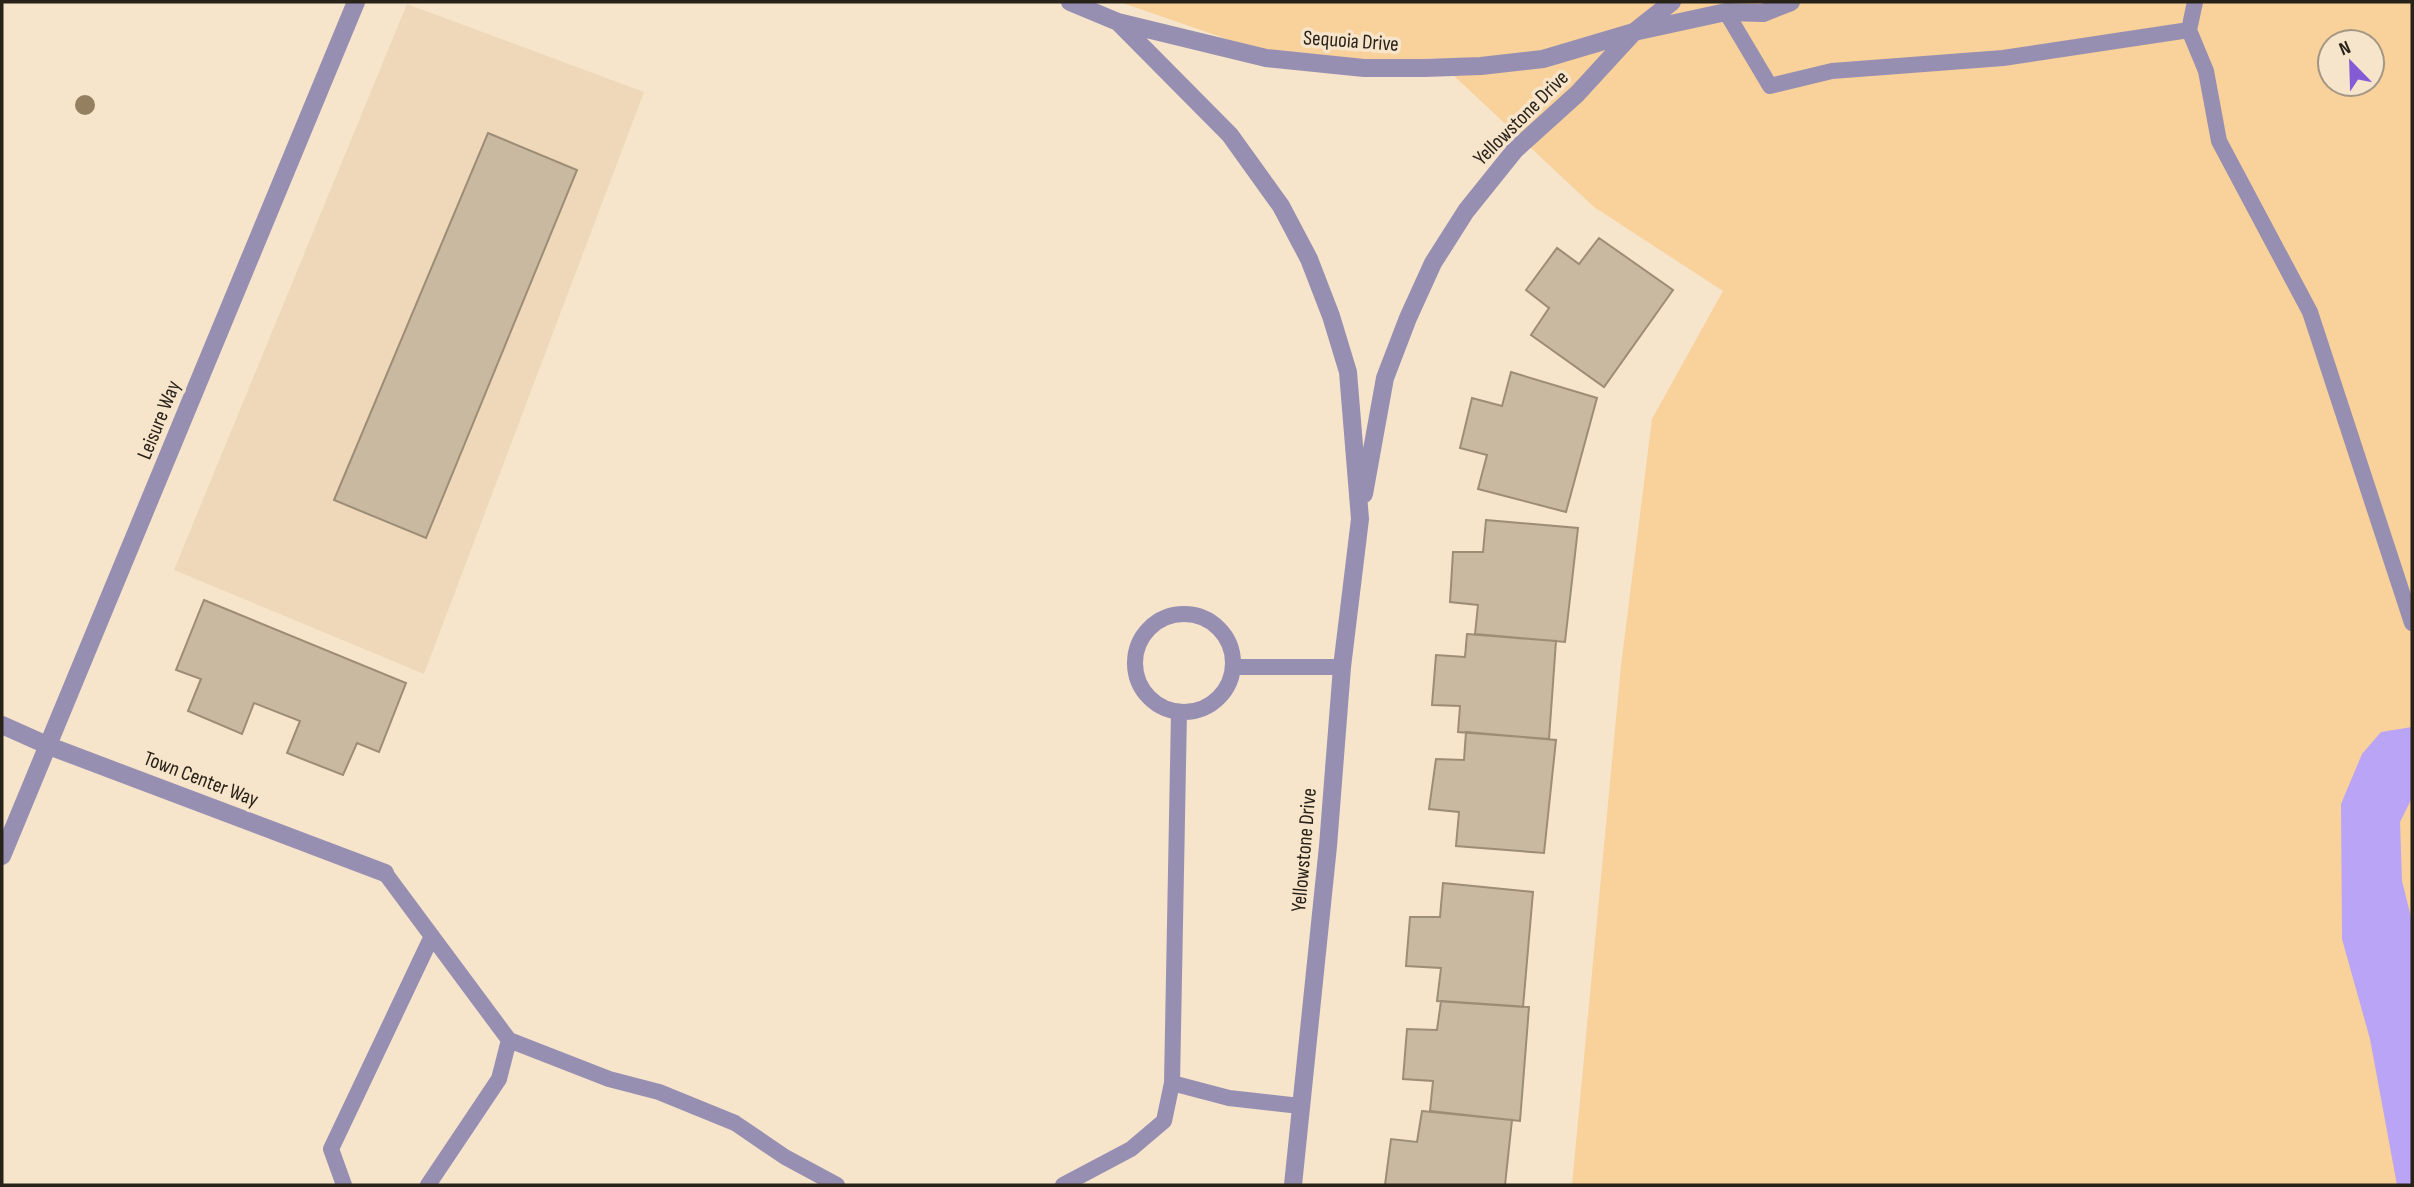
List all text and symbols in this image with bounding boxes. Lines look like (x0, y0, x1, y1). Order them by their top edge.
street label: Sequoia Drive (1302, 25, 1400, 57)
north arrow (2316, 28, 2386, 98)
text: N (2336, 36, 2354, 61)
street label: Yellowstone Drive (1468, 65, 1574, 171)
street label: Leisure Way (132, 377, 186, 463)
street label: Town Center Way (140, 746, 262, 812)
street label: Yellowstone Drive (1286, 787, 1322, 913)

